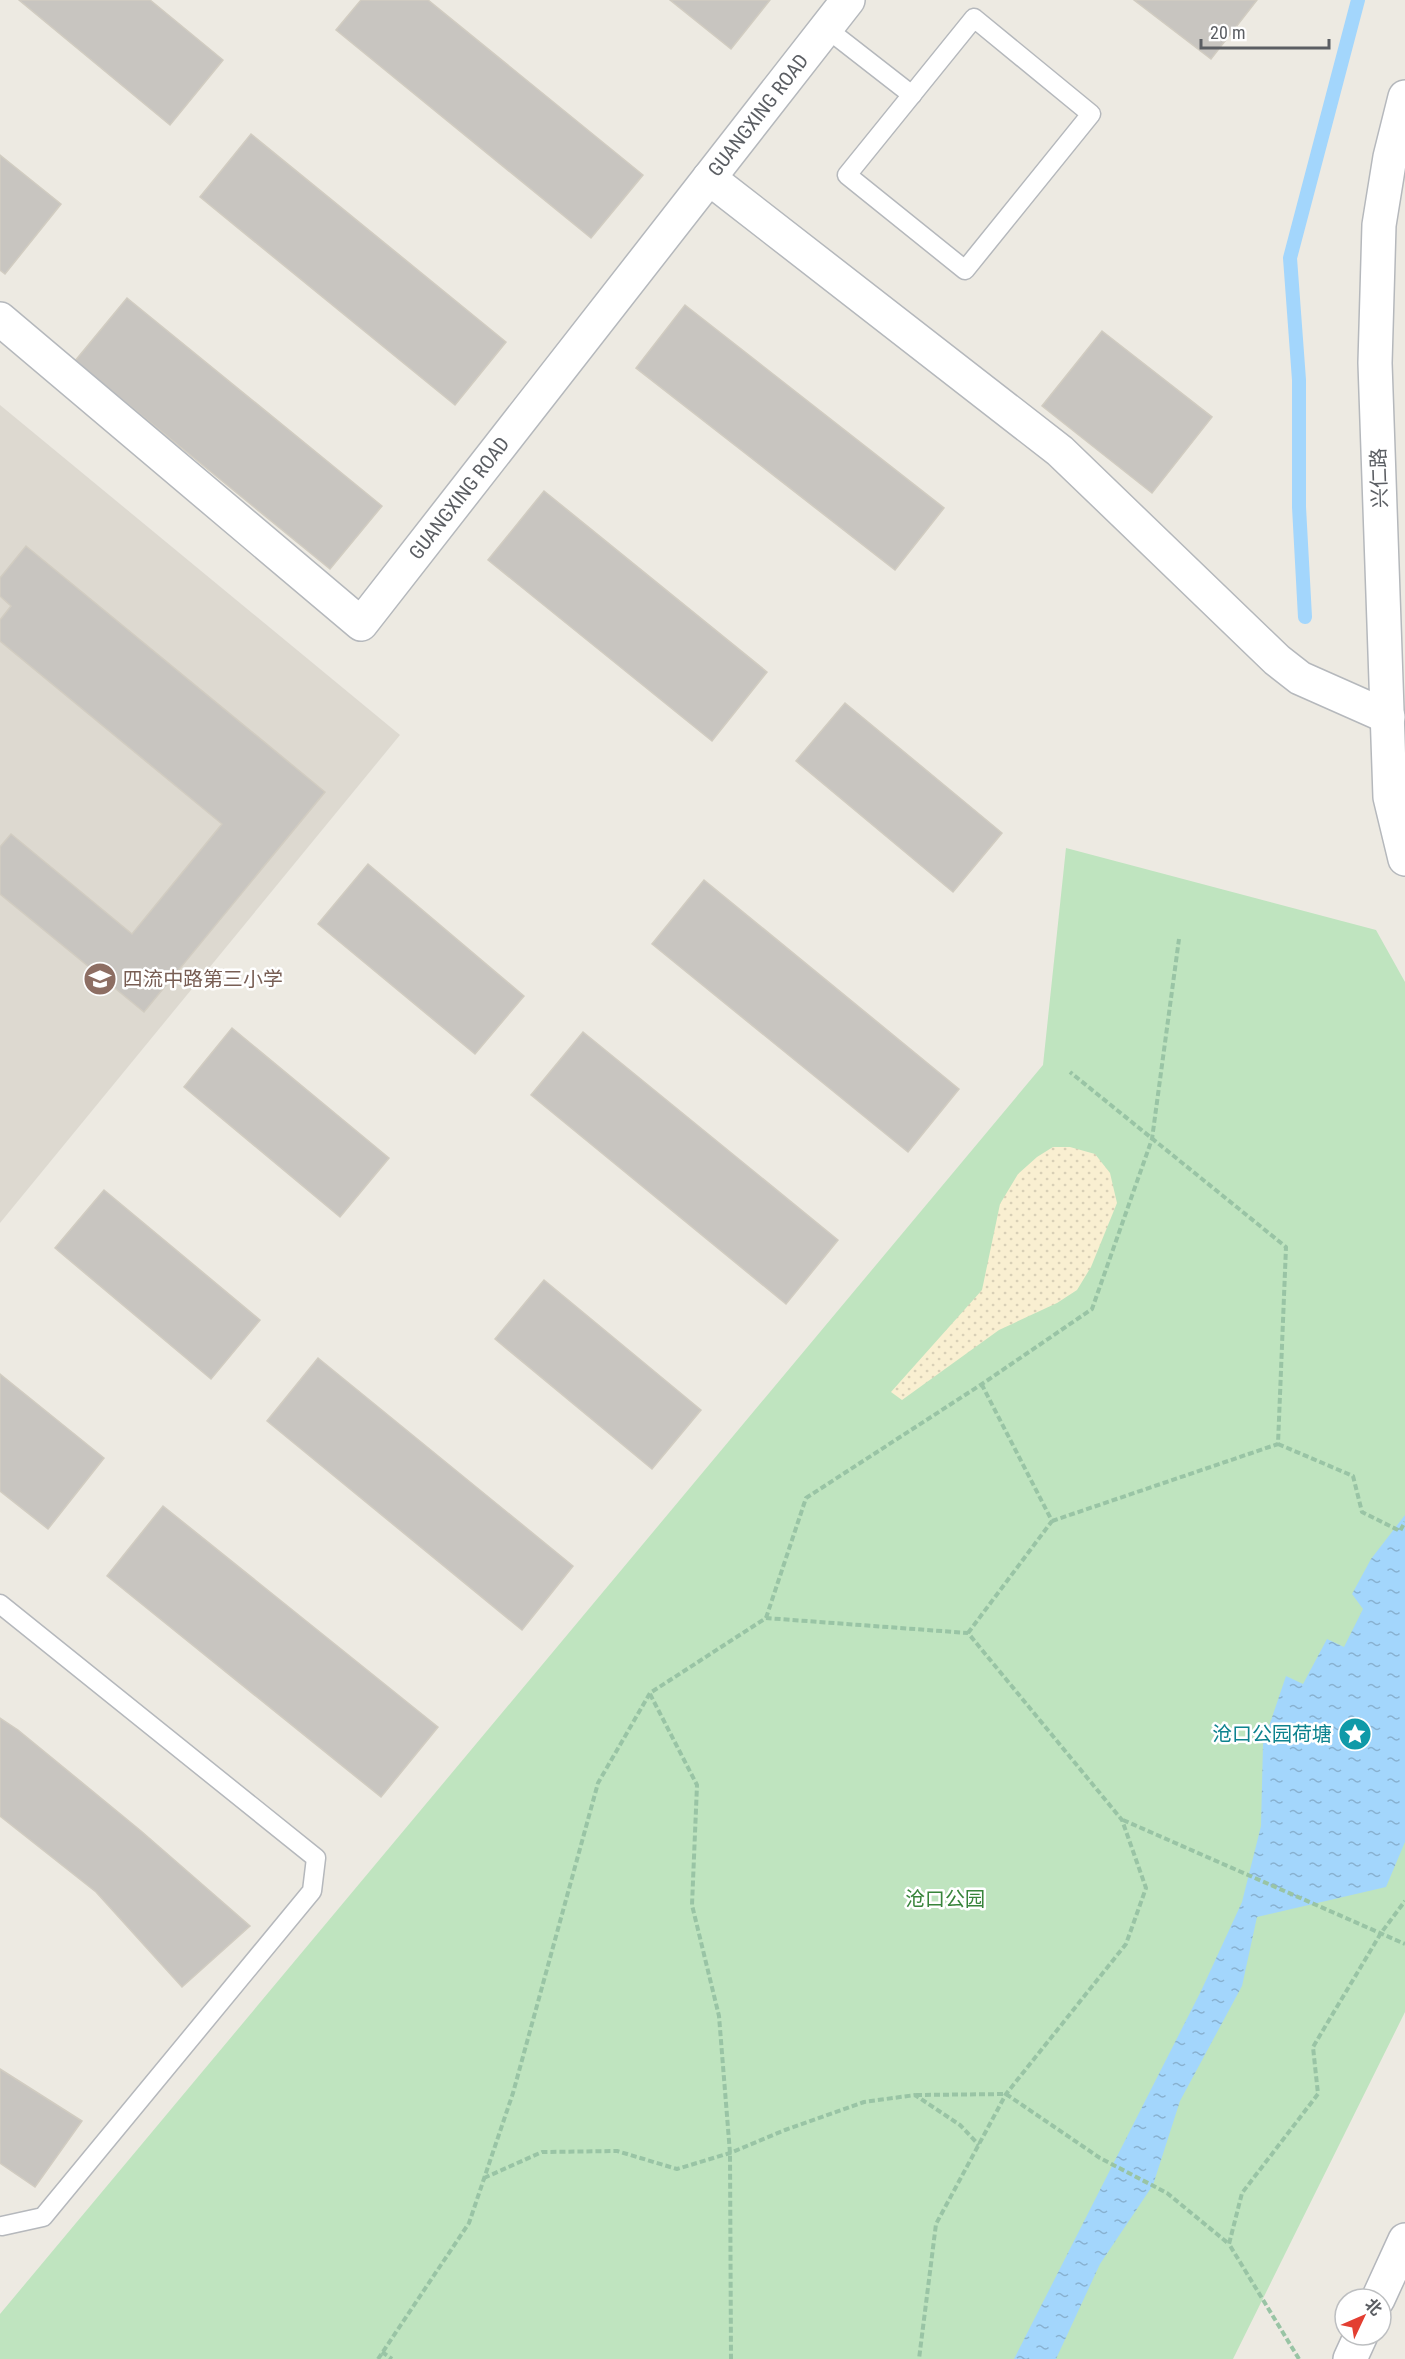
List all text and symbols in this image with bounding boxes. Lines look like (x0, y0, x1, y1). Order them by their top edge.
scale bar (1201, 12, 1328, 50)
text: 20 m (1210, 22, 1245, 43)
street label: GUANGXING ROAD (703, 49, 813, 181)
street label: GUANGXING ROAD (404, 432, 514, 564)
street label: 兴仁路 (1366, 448, 1392, 508)
school or university icon: 四流中路第三小学 (82, 961, 118, 997)
place label: 四流中路第三小学 (123, 967, 283, 991)
place icon: 沧口公园荷塘 (1337, 1716, 1373, 1752)
place label: 沧口公园荷塘 (1212, 1722, 1332, 1746)
park label: 沧口公园 (905, 1887, 985, 1911)
north arrow (1333, 2287, 1393, 2347)
text: 北 (1361, 2295, 1386, 2319)

